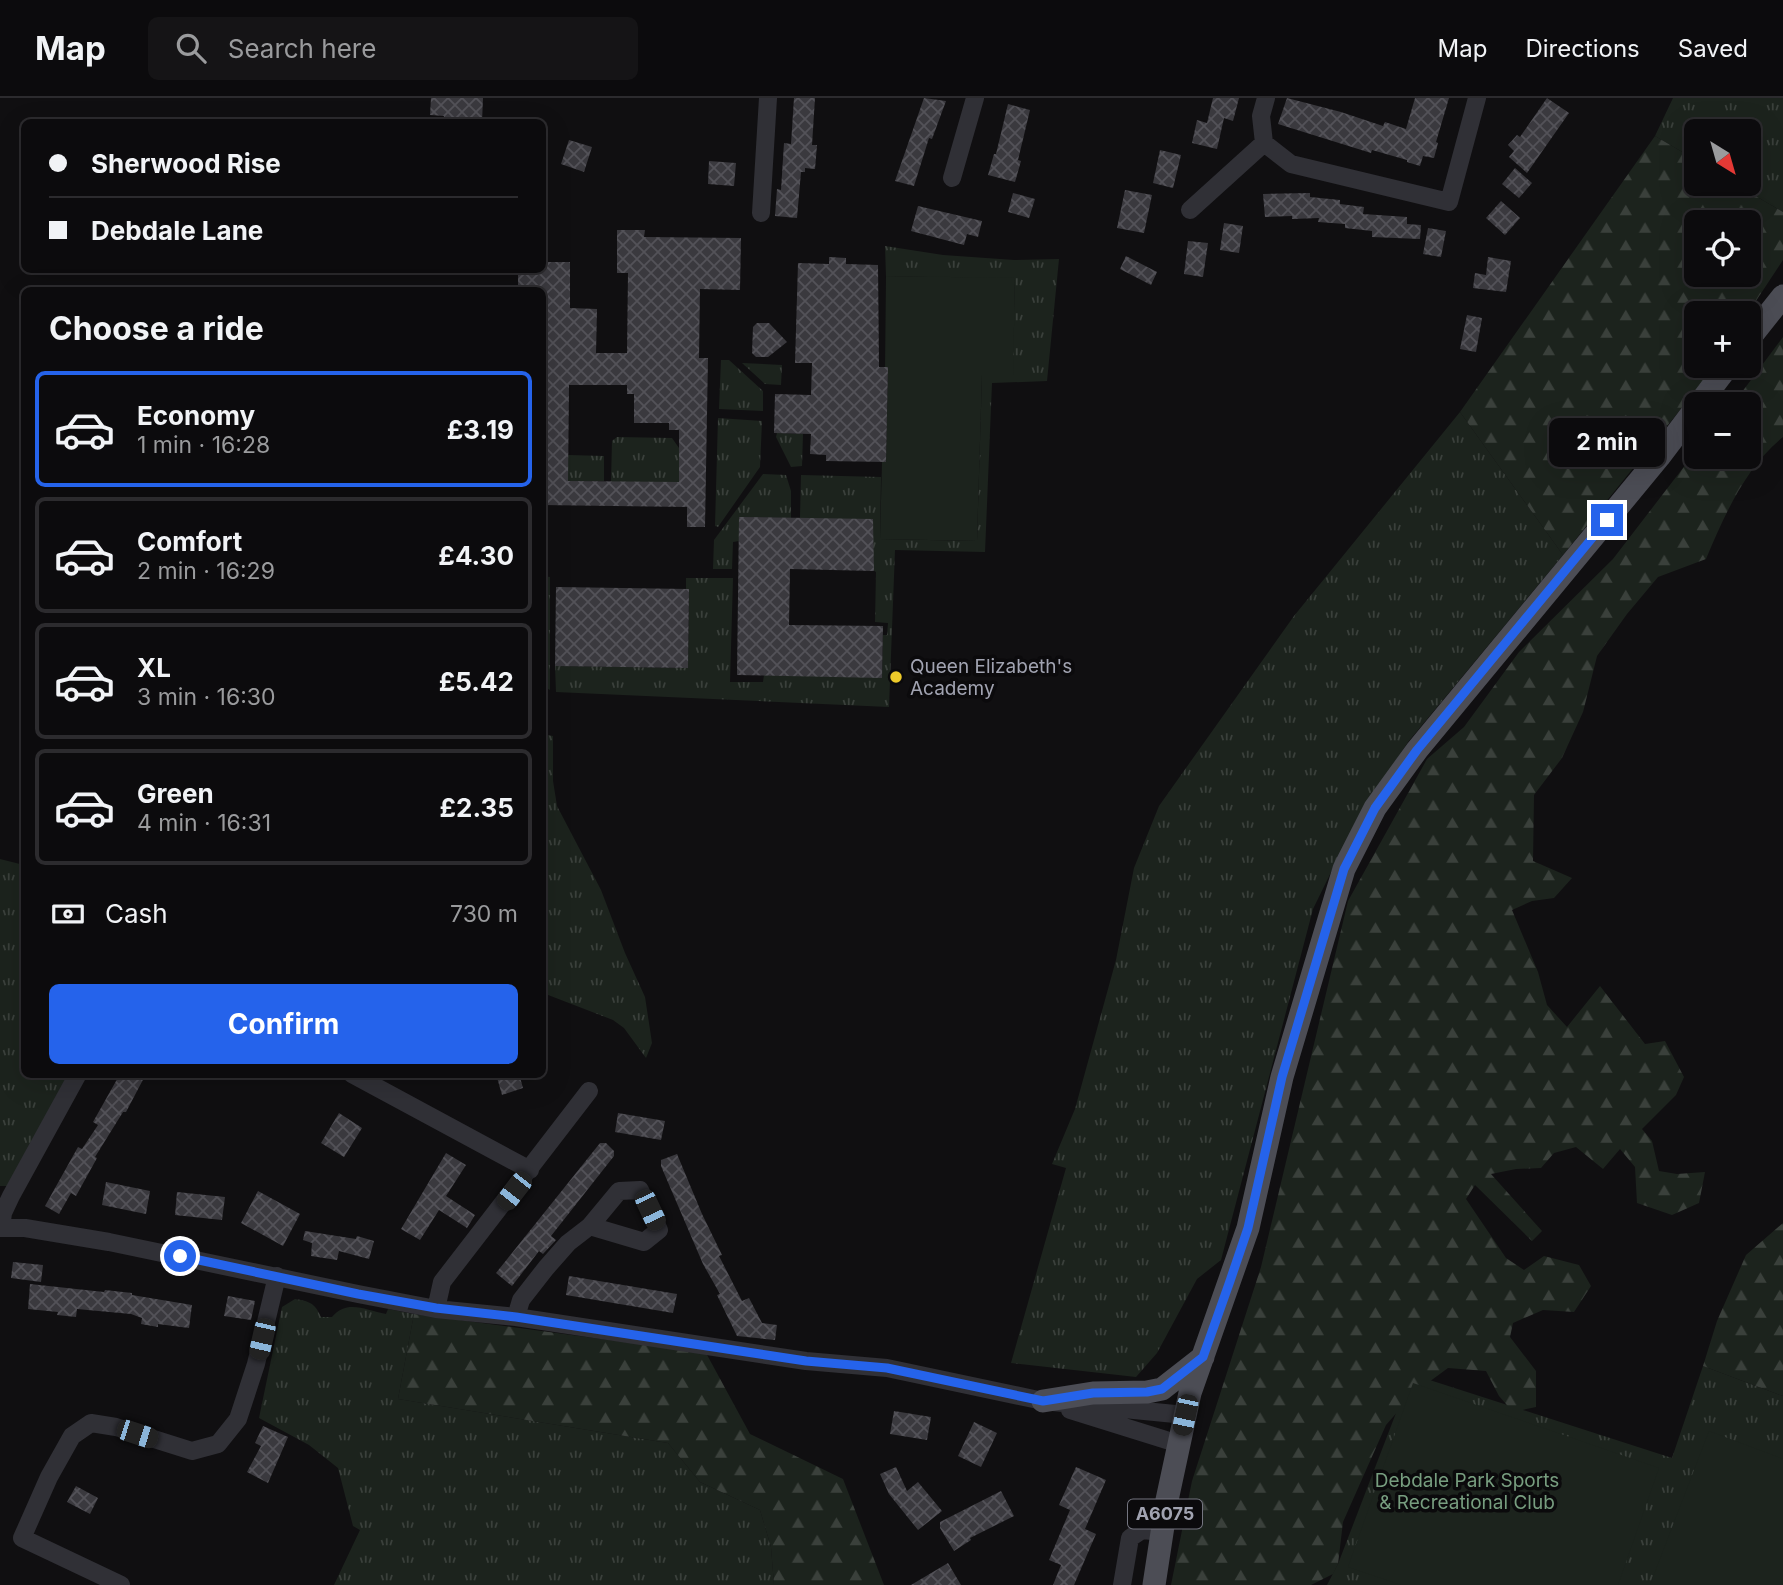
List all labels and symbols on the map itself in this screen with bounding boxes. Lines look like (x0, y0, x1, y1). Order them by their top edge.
north arrow (1684, 119, 1760, 196)
callout: 2 min (1549, 418, 1665, 468)
route end (1591, 504, 1623, 536)
place label: Queen Elizabeth's Academy (910, 655, 1072, 700)
marker: Queen Elizabeth's Academy (888, 669, 904, 685)
car (493, 1168, 536, 1214)
car (632, 1187, 669, 1233)
route start (164, 1240, 196, 1272)
car (248, 1316, 277, 1362)
car (1171, 1392, 1200, 1438)
car (114, 1418, 161, 1450)
park label: Debdale Park Sports & Recreational Club (1375, 1469, 1559, 1514)
road number: A6075 (1128, 1499, 1202, 1528)

